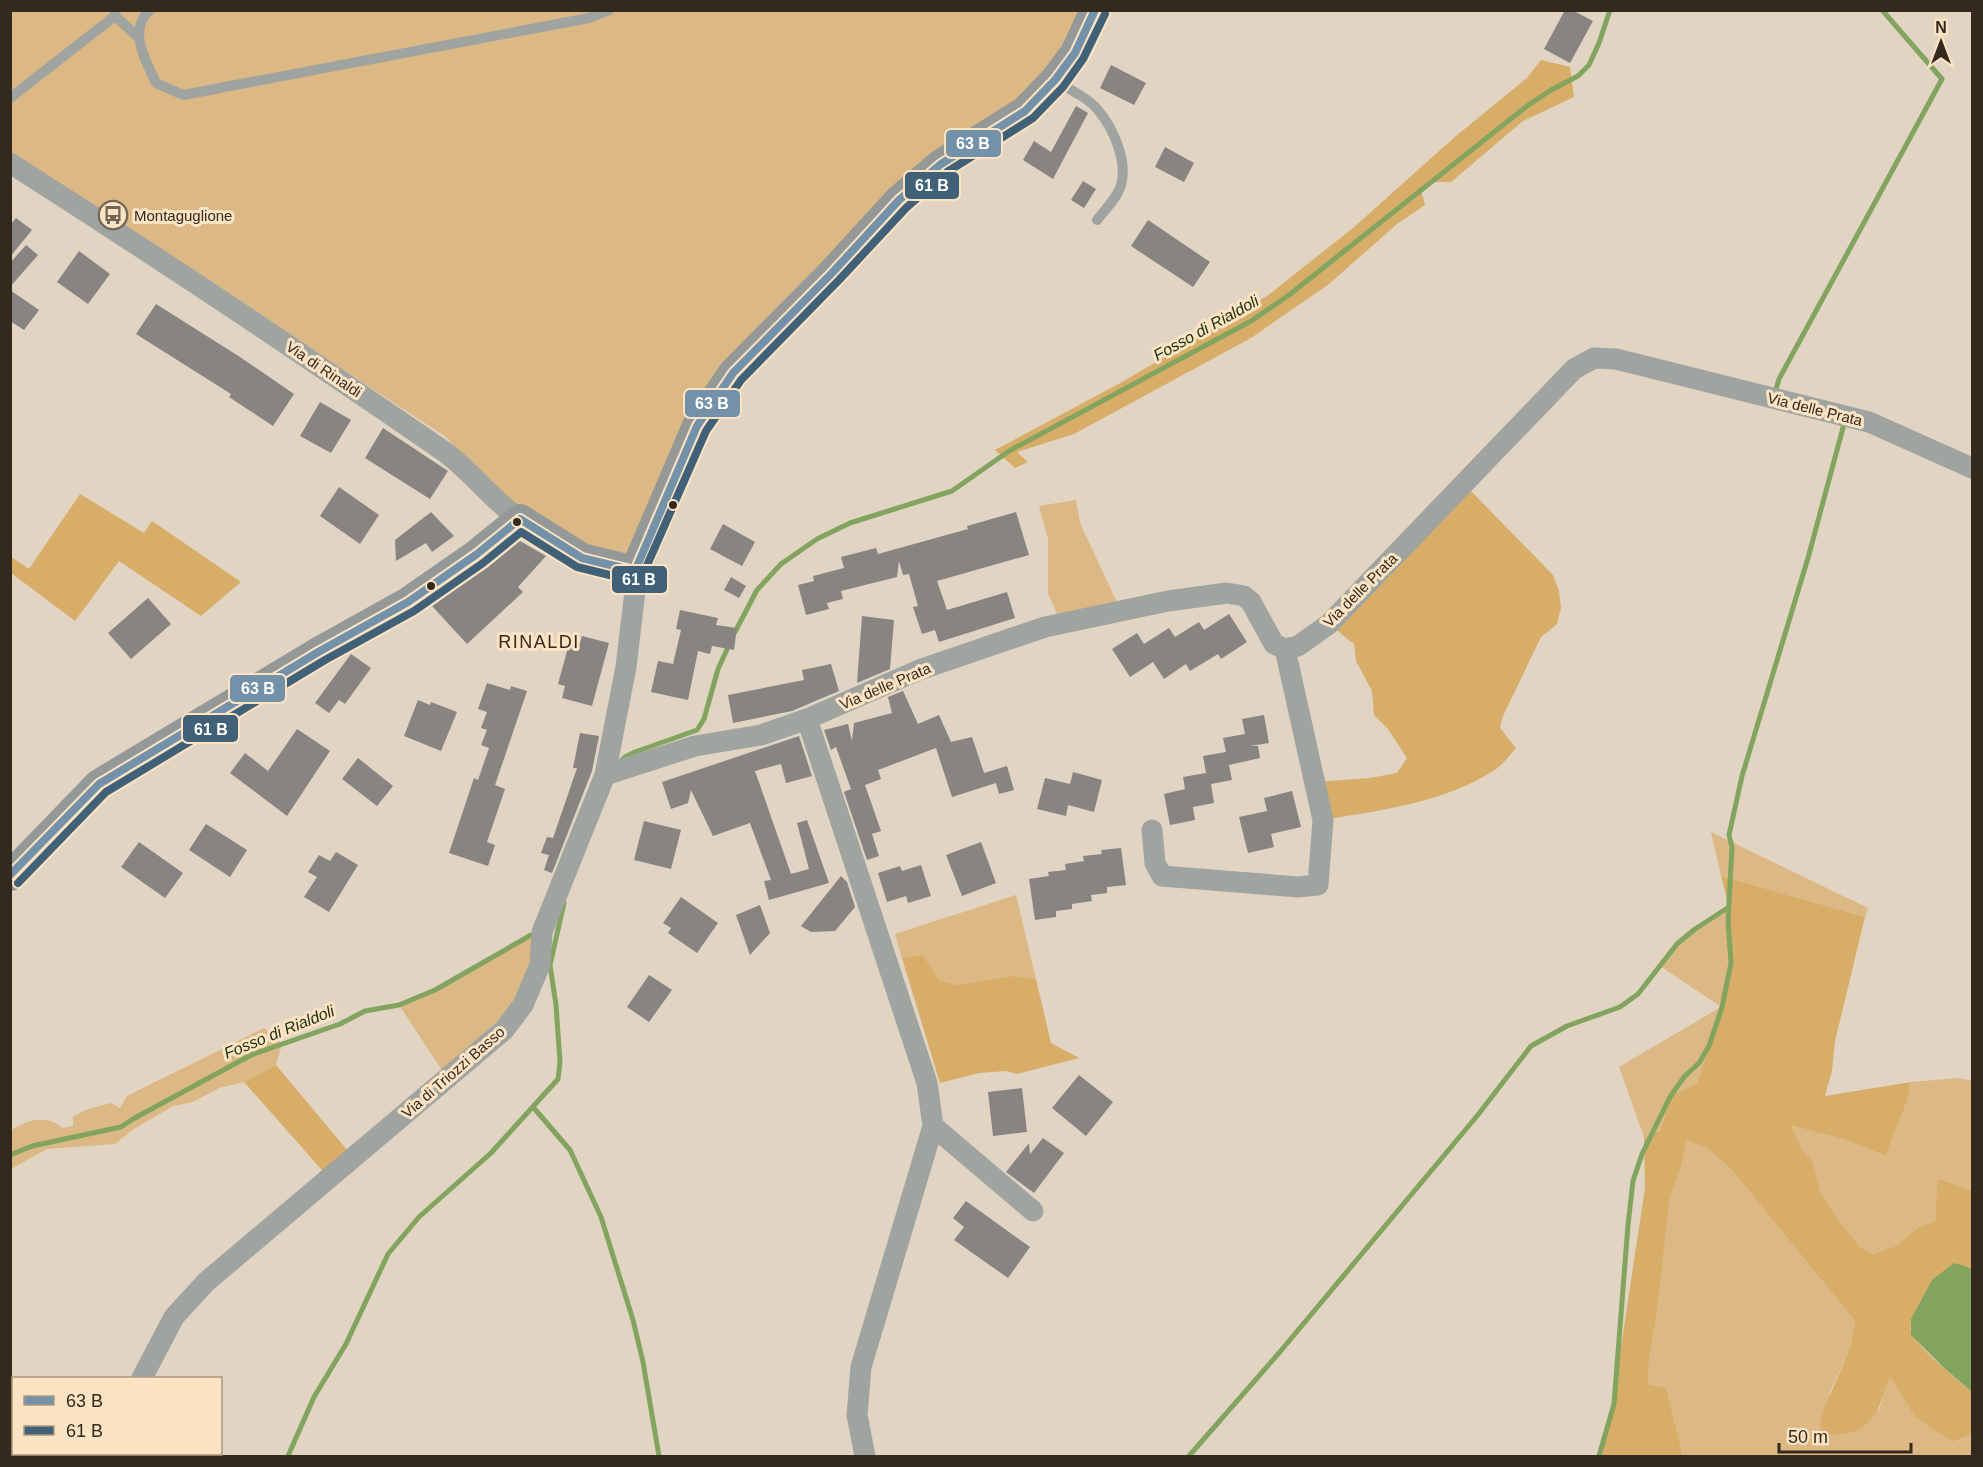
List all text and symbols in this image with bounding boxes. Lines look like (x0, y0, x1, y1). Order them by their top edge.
north arrow (1911, 12, 1971, 72)
text: N (1935, 19, 1947, 36)
line badge: 63 B (945, 129, 1002, 158)
text: 63 B (956, 135, 990, 152)
line badge: 61 B (904, 171, 960, 200)
text: 61 B (915, 177, 949, 194)
bus stop icon: Montaguglione (97, 199, 129, 231)
place label: Montaguglione (134, 207, 232, 224)
water label: Fosso di Rialdoli (1151, 292, 1262, 364)
street label: Via di Rinaldi (283, 338, 365, 400)
line badge: 63 B (684, 389, 741, 418)
street label: Via delle Prata (1766, 389, 1865, 429)
text: 63 B (695, 395, 729, 412)
unlabelled marker (667, 499, 679, 511)
unlabelled marker (511, 516, 523, 528)
street label: Via delle Prata (1320, 549, 1401, 630)
line badge: 61 B (611, 565, 668, 594)
text: 61 B (622, 571, 656, 588)
unlabelled marker (425, 580, 437, 592)
district label: RINALDI (498, 632, 580, 652)
street label: Via delle Prata (837, 659, 934, 713)
line badge: 63 B (229, 674, 286, 703)
text: 63 B (241, 680, 275, 697)
line badge: 61 B (182, 714, 239, 743)
text: 61 B (194, 721, 228, 738)
water label: Fosso di Rialdoli (221, 1002, 337, 1062)
street label: Via di Triozzi Basso (398, 1023, 508, 1121)
legend (12, 1377, 222, 1455)
text: 63 B (66, 1391, 103, 1411)
scale bar (1779, 1416, 1911, 1454)
text: 61 B (66, 1421, 103, 1441)
text: 50 m (1788, 1427, 1828, 1447)

